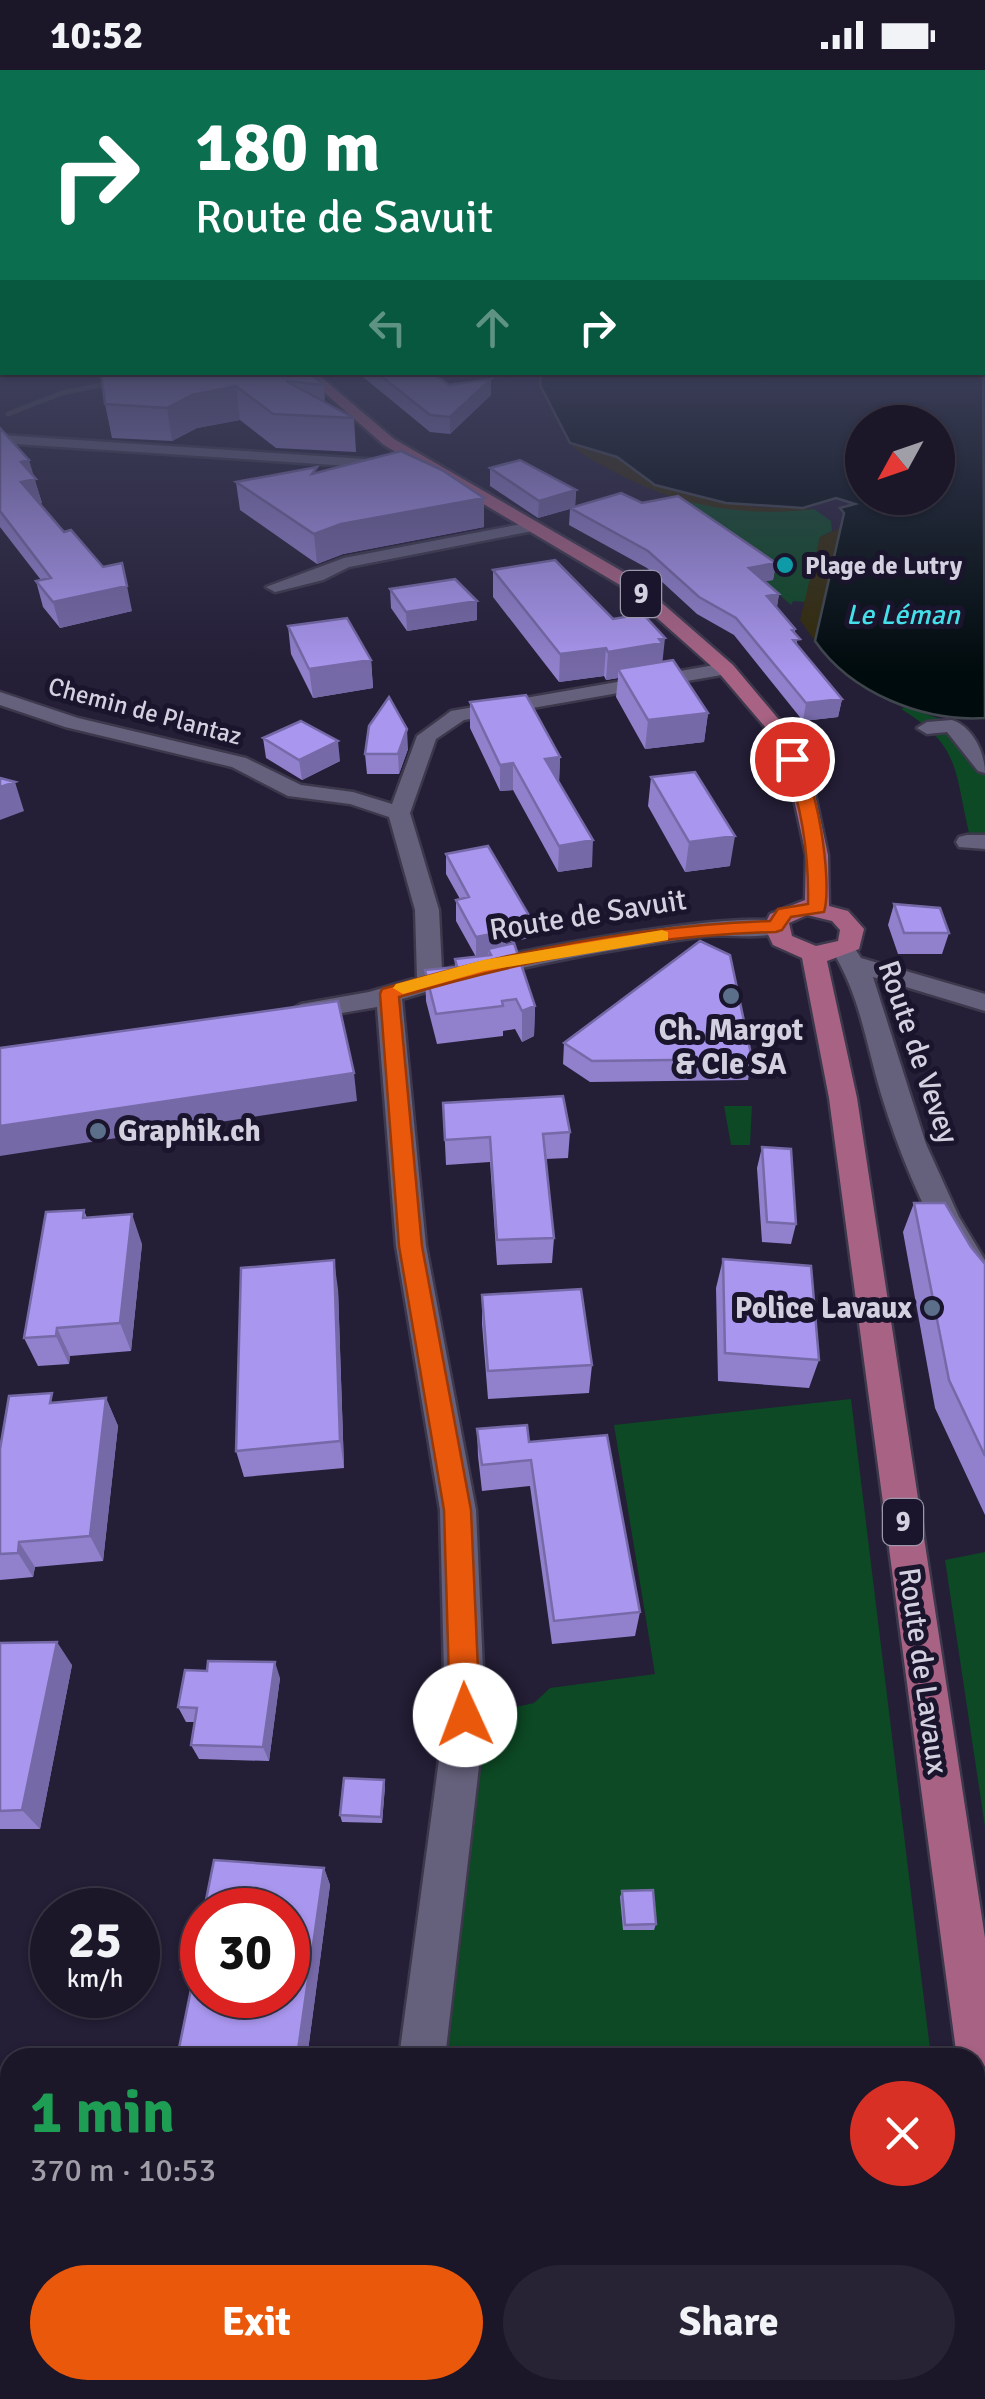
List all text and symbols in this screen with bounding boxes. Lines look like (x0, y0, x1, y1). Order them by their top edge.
text: 10:52 (50, 12, 143, 59)
text: 180 m (195, 104, 380, 190)
icon: right (30, 110, 160, 240)
text: Route de Savuit (195, 190, 493, 245)
icon: left (360, 300, 415, 355)
icon: ahead (465, 300, 520, 355)
icon: right (570, 300, 625, 355)
north arrow (845, 405, 955, 515)
map controls (845, 405, 955, 515)
place label: Plage de Lutry (805, 550, 963, 581)
marker: Plage de Lutry (774, 554, 796, 576)
road number: 9 (621, 571, 661, 617)
water label: Le Léman (846, 598, 961, 632)
street label: Chemin de Plantaz (45, 670, 245, 752)
pin (750, 717, 835, 802)
icon: arrive (765, 732, 820, 787)
street label: Route de Savuit (487, 881, 689, 949)
street label: Route de Vevey (869, 956, 967, 1148)
marker: Ch. Margot & CIe SA (720, 985, 742, 1007)
place label: Ch. Margot & CIe SA (659, 1012, 803, 1083)
place label: Graphik.ch (118, 1113, 261, 1150)
marker: Graphik.ch (87, 1120, 109, 1142)
place label: Police Lavaux (735, 1290, 913, 1327)
marker: Police Lavaux (921, 1297, 943, 1319)
road number: 9 (883, 1499, 923, 1545)
street label: Route de Lavaux (890, 1565, 956, 1777)
position arrow (413, 1663, 517, 1767)
speed limit sign: 30 (180, 1888, 310, 2018)
text: 25 (68, 1910, 122, 1972)
text: km/h (67, 1963, 123, 1994)
text: 1 min (30, 2076, 175, 2150)
button: close (850, 2081, 955, 2186)
text: 370 m · 10:53 (30, 2151, 216, 2190)
button: Exit (30, 2265, 483, 2380)
button: Share (503, 2265, 955, 2380)

